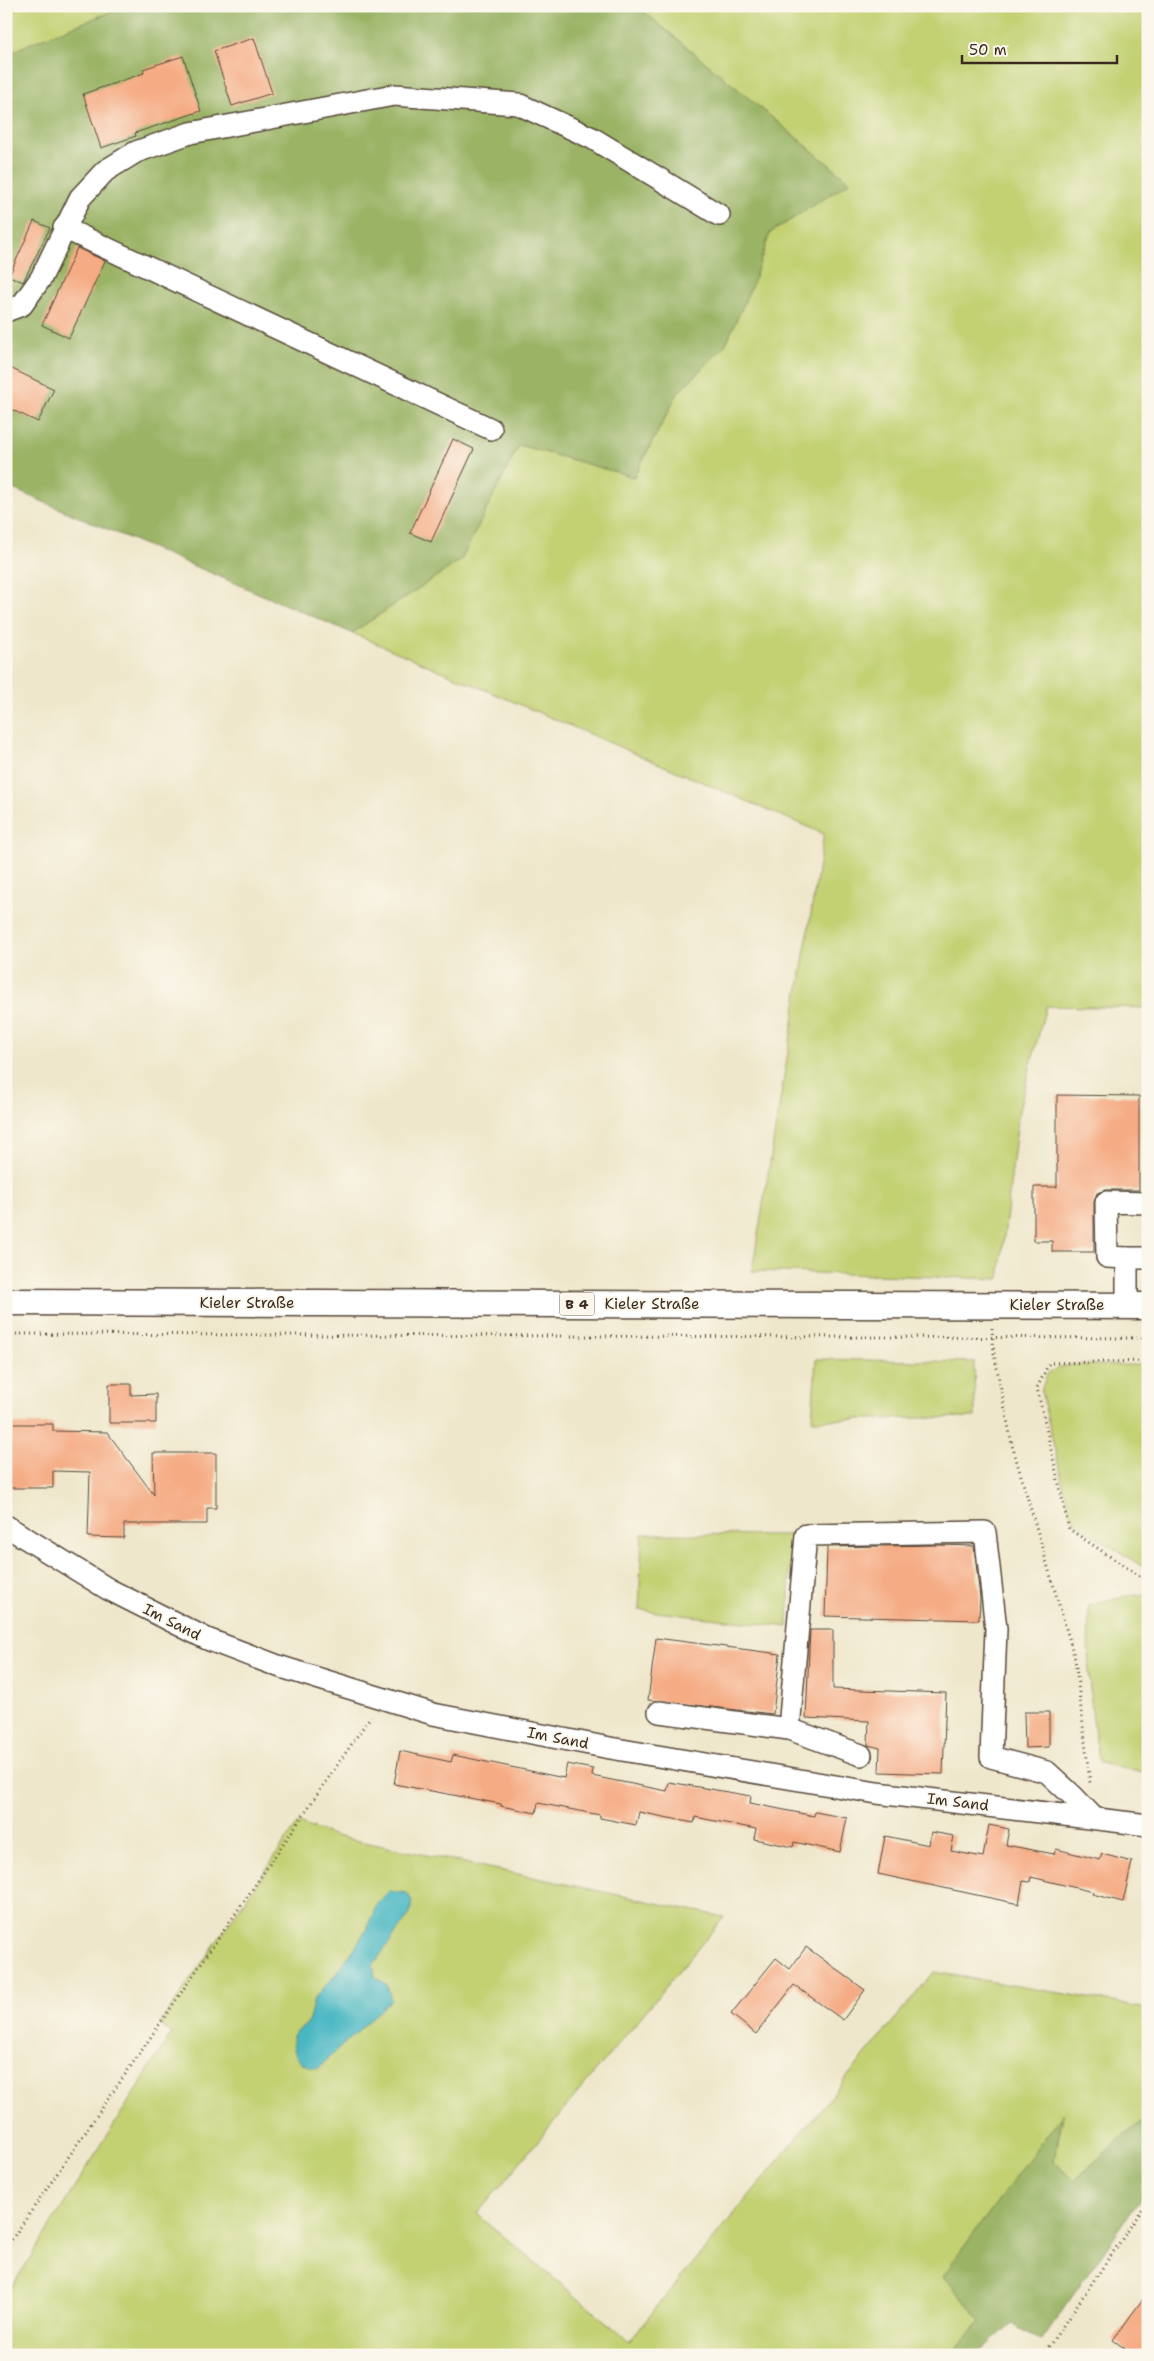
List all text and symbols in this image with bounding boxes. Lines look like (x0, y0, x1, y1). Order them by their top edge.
scale bar (962, 32, 1116, 64)
text: 50 m (969, 40, 1007, 60)
road number: B 4 (560, 1292, 594, 1316)
street label: Kieler Straße (199, 1293, 295, 1313)
street label: Kieler Straße (604, 1294, 700, 1314)
street label: Kieler Straße (1009, 1295, 1105, 1315)
street label: Im Sand (140, 1599, 205, 1645)
street label: Im Sand (526, 1722, 591, 1754)
street label: Im Sand (926, 1788, 991, 1816)

